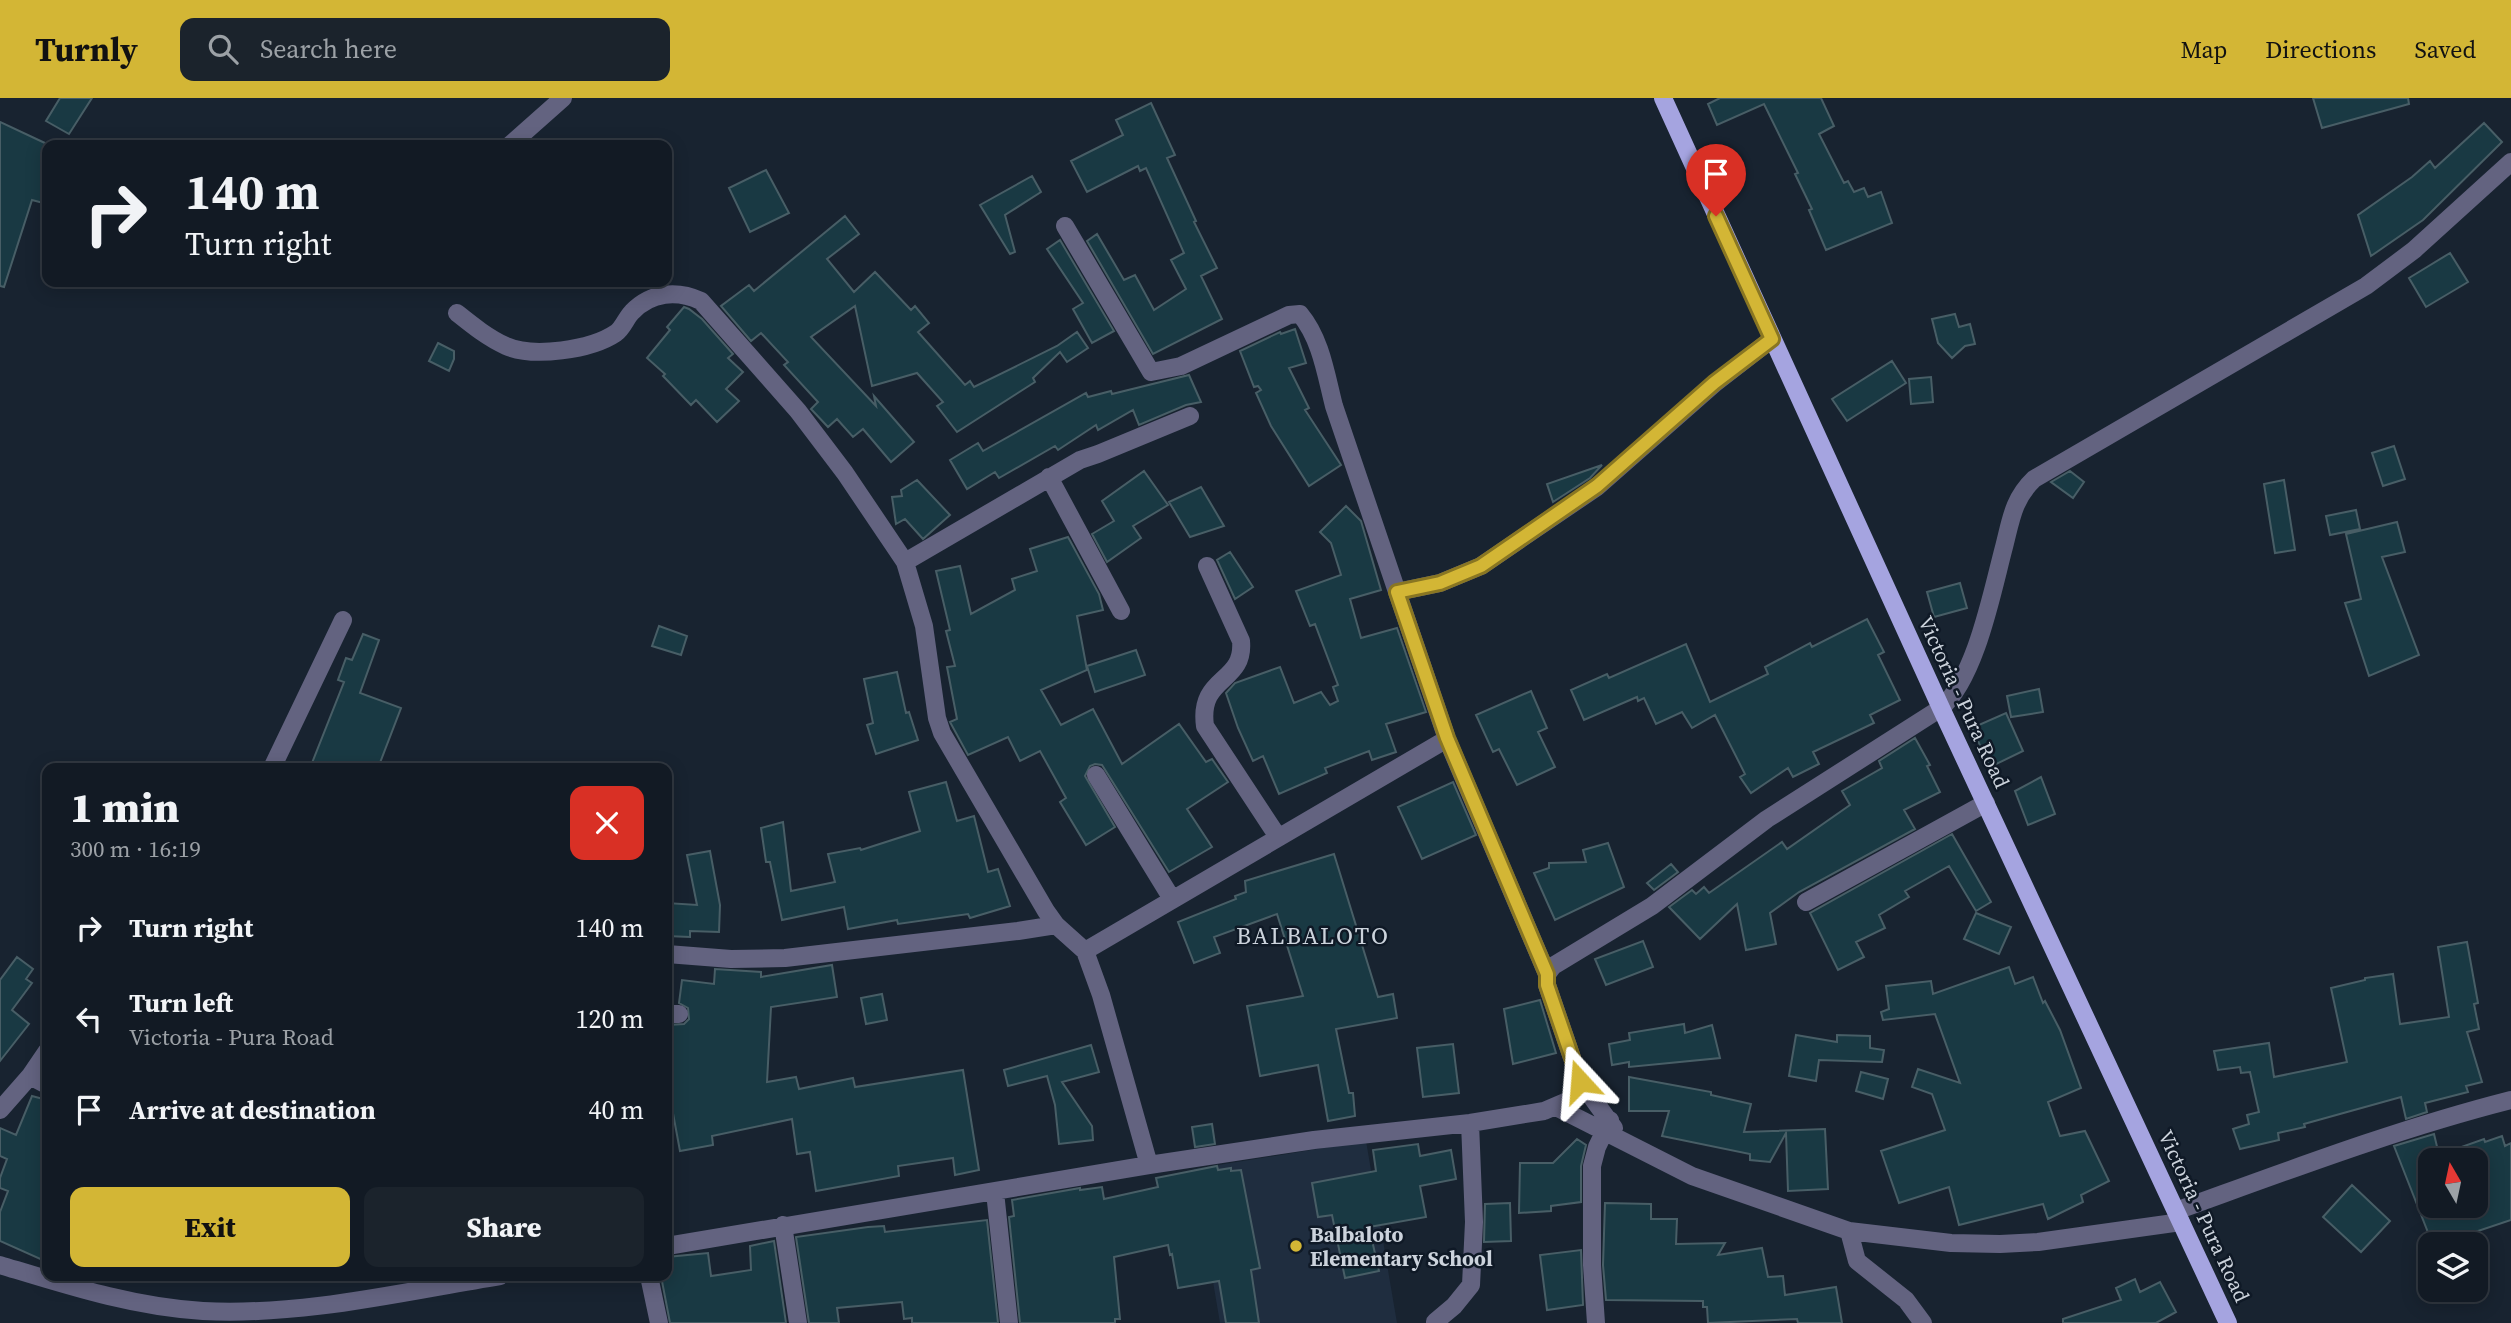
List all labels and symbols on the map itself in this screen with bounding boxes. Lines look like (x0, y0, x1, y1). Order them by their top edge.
pin (1686, 144, 1746, 216)
street label: Victoria - Pura Road (1911, 611, 2017, 793)
district label: BALBALOTO (1236, 919, 1390, 952)
position arrow (1543, 1044, 1617, 1118)
street label: Victoria - Pura Road (2151, 1125, 2257, 1307)
north arrow (2418, 1148, 2488, 1218)
place label: Balbaloto Elementary School (1310, 1220, 1493, 1273)
marker: Balbaloto Elementary School (1288, 1238, 1304, 1254)

